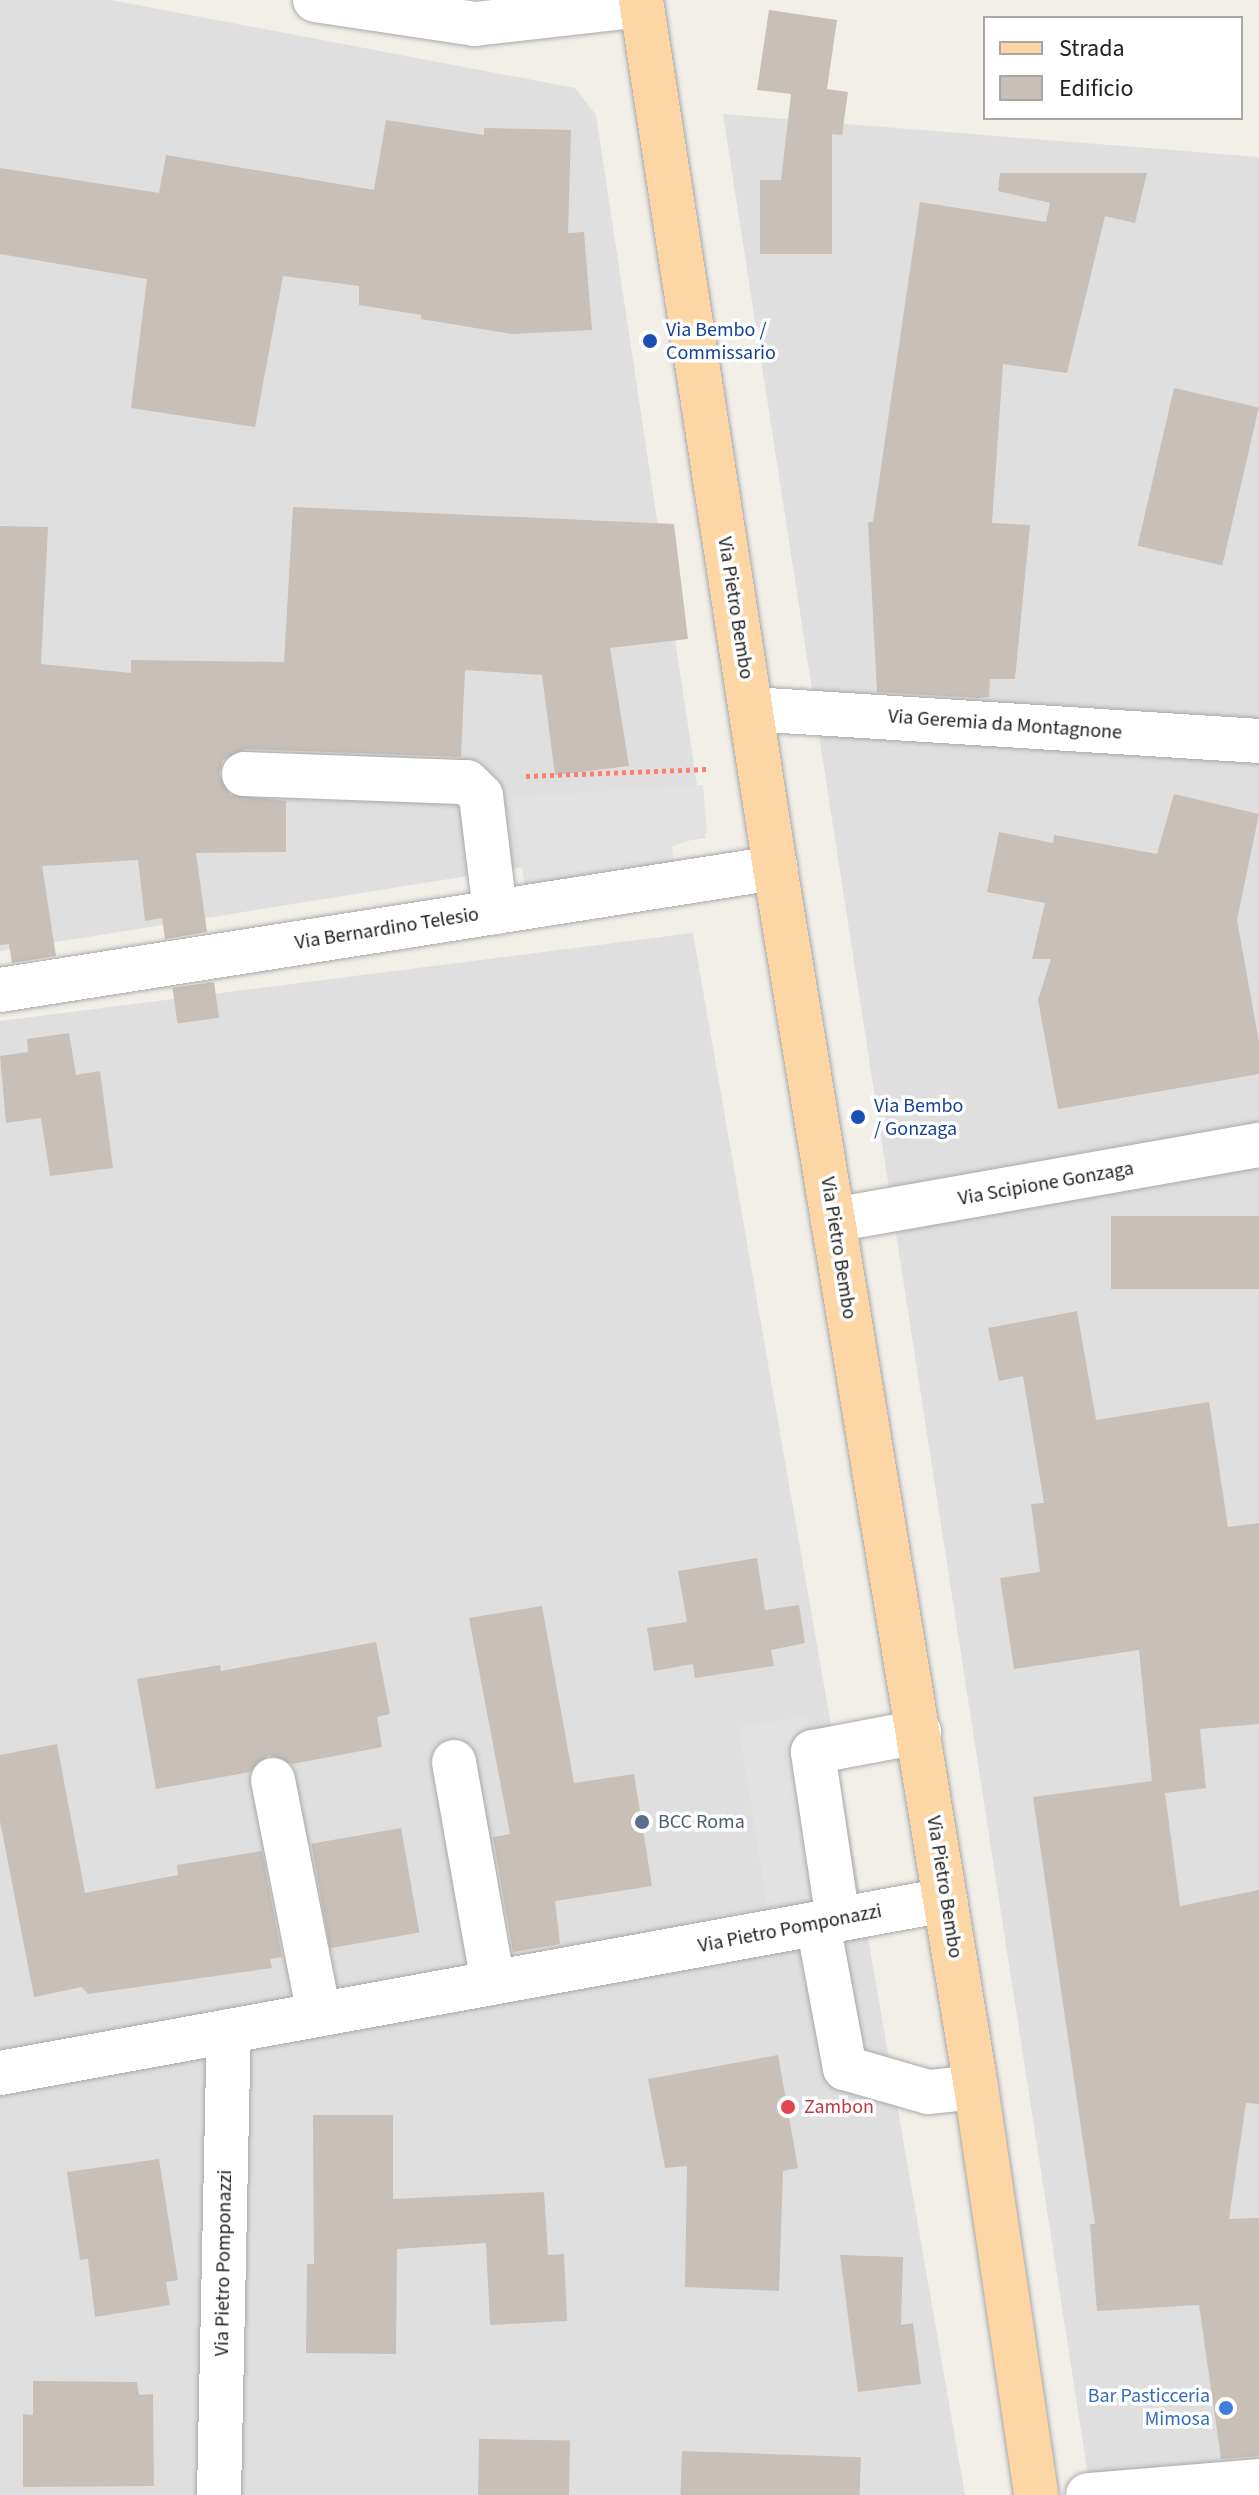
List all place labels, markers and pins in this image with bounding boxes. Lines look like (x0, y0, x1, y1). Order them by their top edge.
place label: Via Bembo / Commissario (666, 318, 776, 365)
marker: Via Bembo / Commissario (641, 332, 659, 350)
place label: Via Bembo / Gonzaga (874, 1094, 963, 1141)
marker: Via Bembo / Gonzaga (849, 1108, 867, 1126)
place label: BCC Roma (658, 1810, 745, 1834)
marker: BCC Roma (633, 1813, 651, 1831)
place label: Zambon (804, 2095, 874, 2119)
marker: Zambon (779, 2098, 797, 2116)
place label: Bar Pasticceria Mimosa (1088, 2384, 1210, 2431)
marker: Bar Pasticceria Mimosa (1217, 2399, 1235, 2417)

